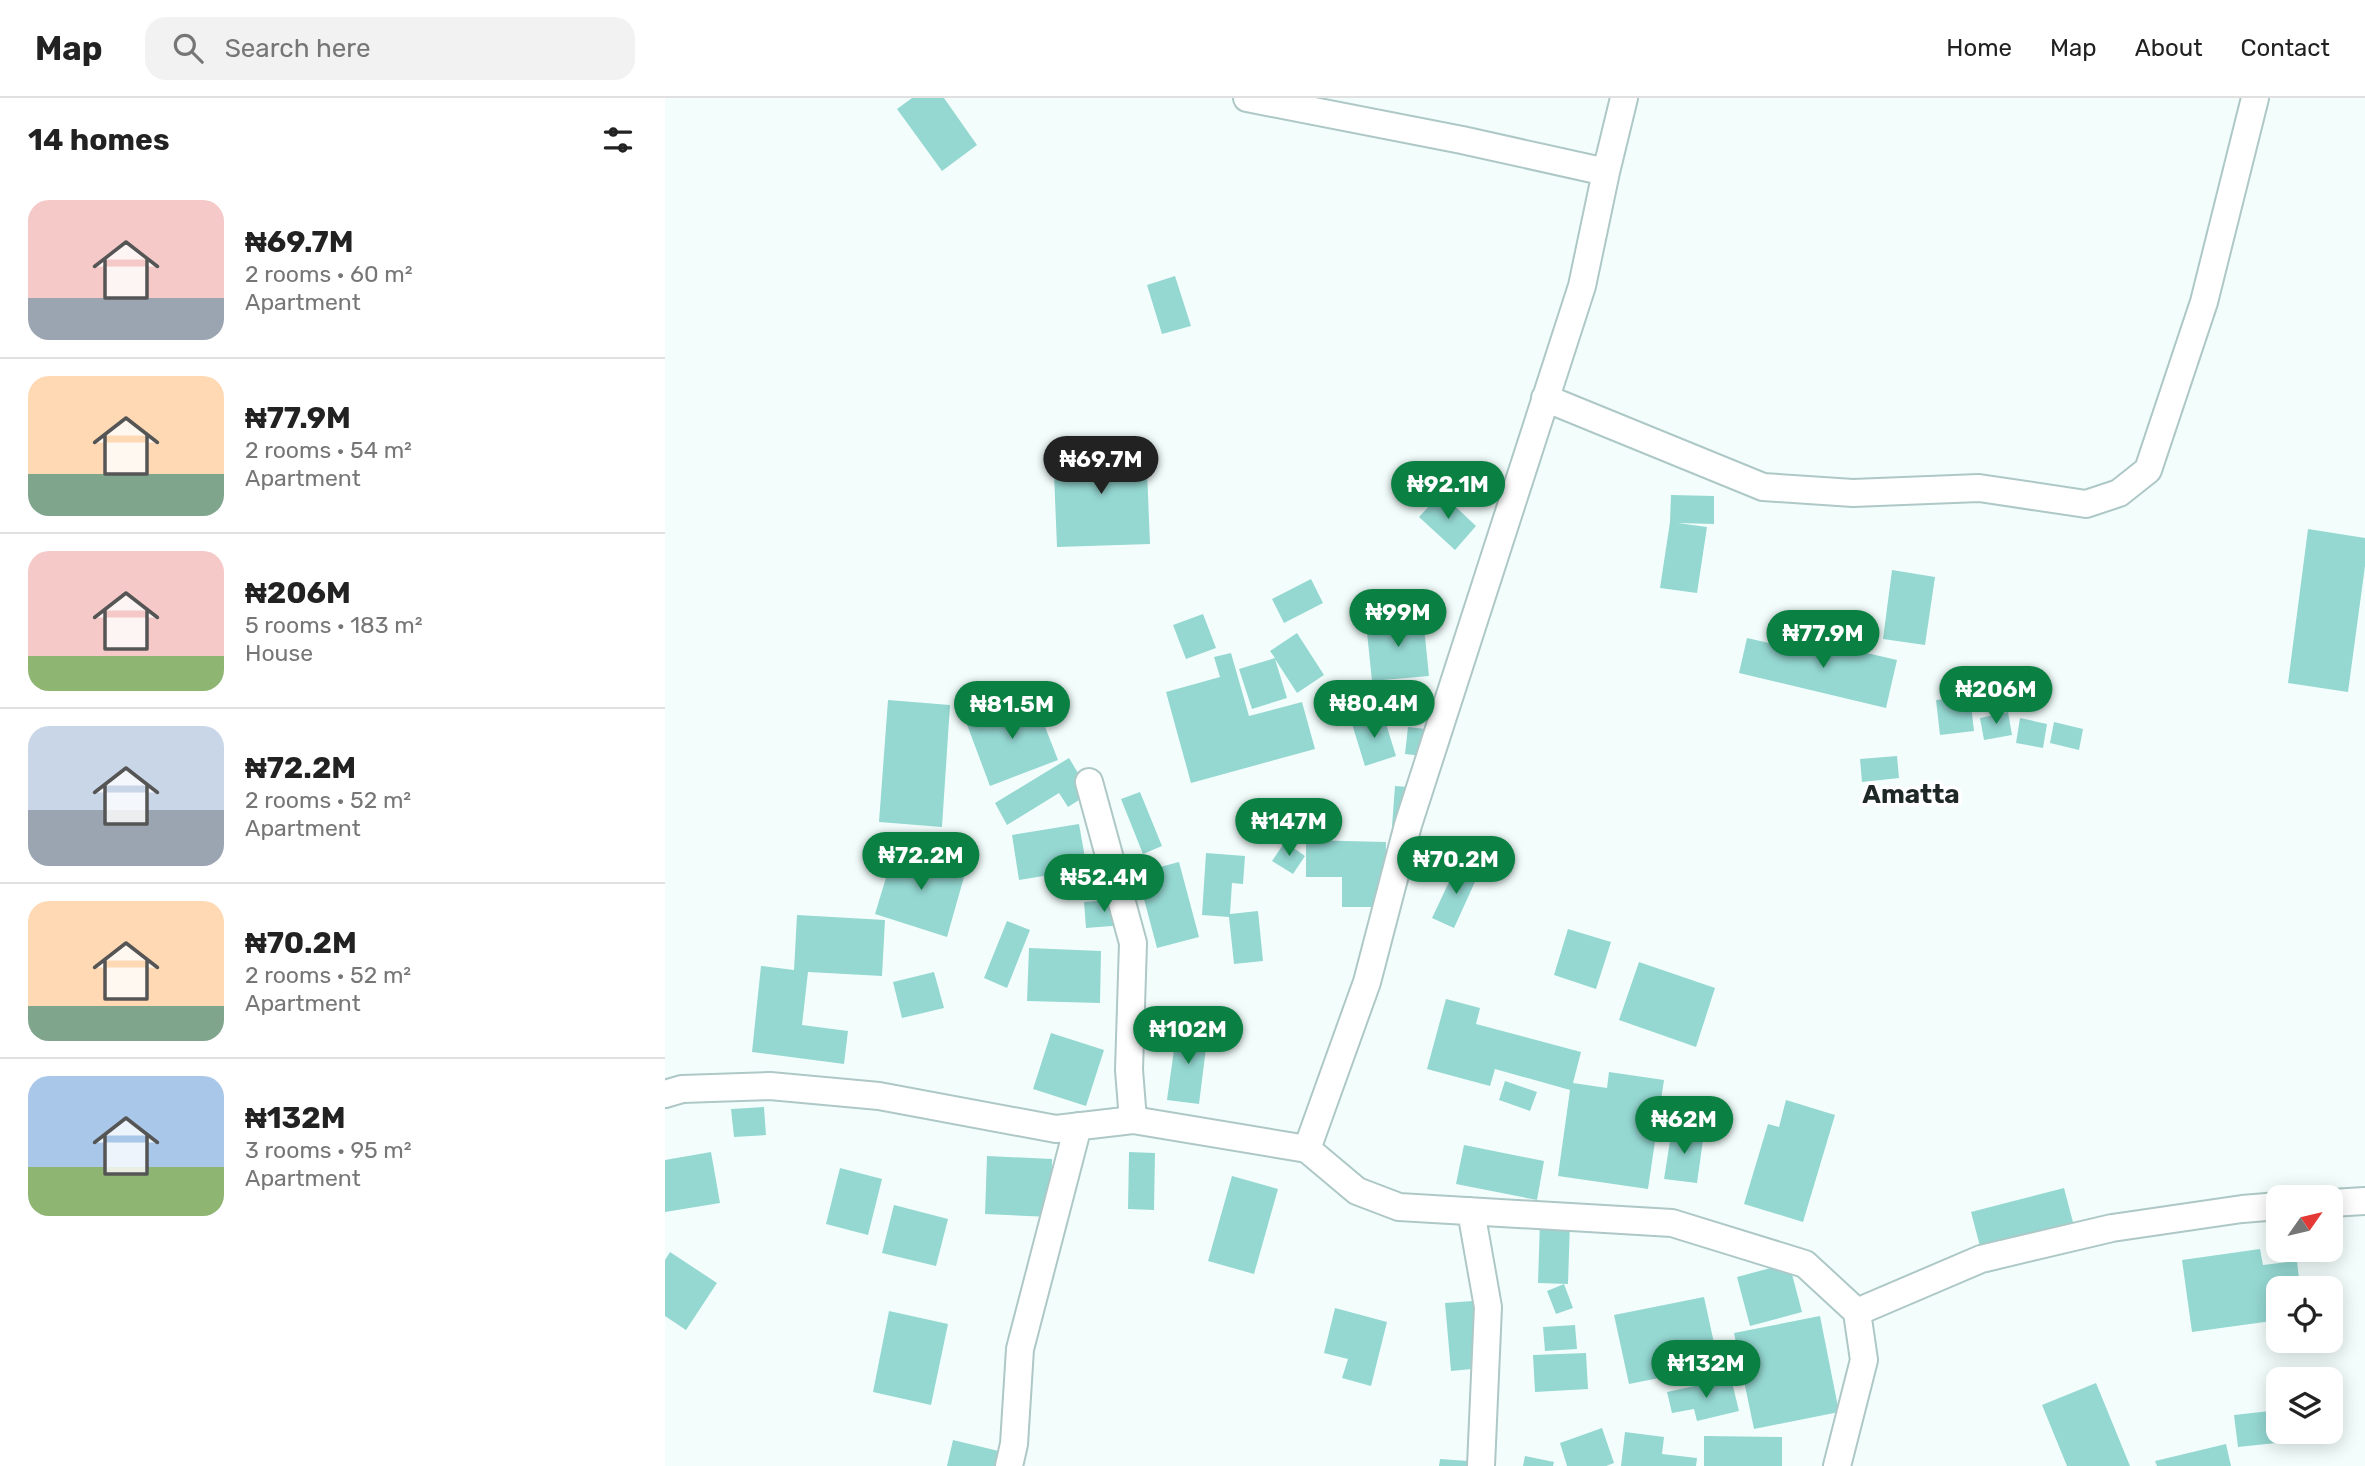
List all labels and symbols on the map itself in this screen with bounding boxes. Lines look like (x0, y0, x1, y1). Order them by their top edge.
pin: ₦69.7M (1044, 436, 1158, 496)
pin: ₦92.1M (1391, 462, 1505, 521)
pin: ₦99M (1357, 589, 1439, 649)
pin: ₦77.9M (1766, 610, 1880, 670)
pin: ₦206M (1947, 666, 2045, 726)
pin: ₦80.4M (1317, 680, 1431, 740)
pin: ₦81.5M (955, 682, 1069, 741)
district label: Amatta (1862, 779, 1960, 810)
pin: ₦147M (1240, 798, 1338, 858)
pin: ₦72.2M (864, 832, 978, 892)
pin: ₦70.2M (1399, 836, 1513, 896)
pin: ₦52.4M (1047, 854, 1161, 914)
pin: ₦102M (1139, 1006, 1237, 1066)
pin: ₦62M (1643, 1096, 1725, 1156)
north arrow (2266, 1185, 2343, 1262)
pin: ₦132M (1657, 1340, 1755, 1400)

